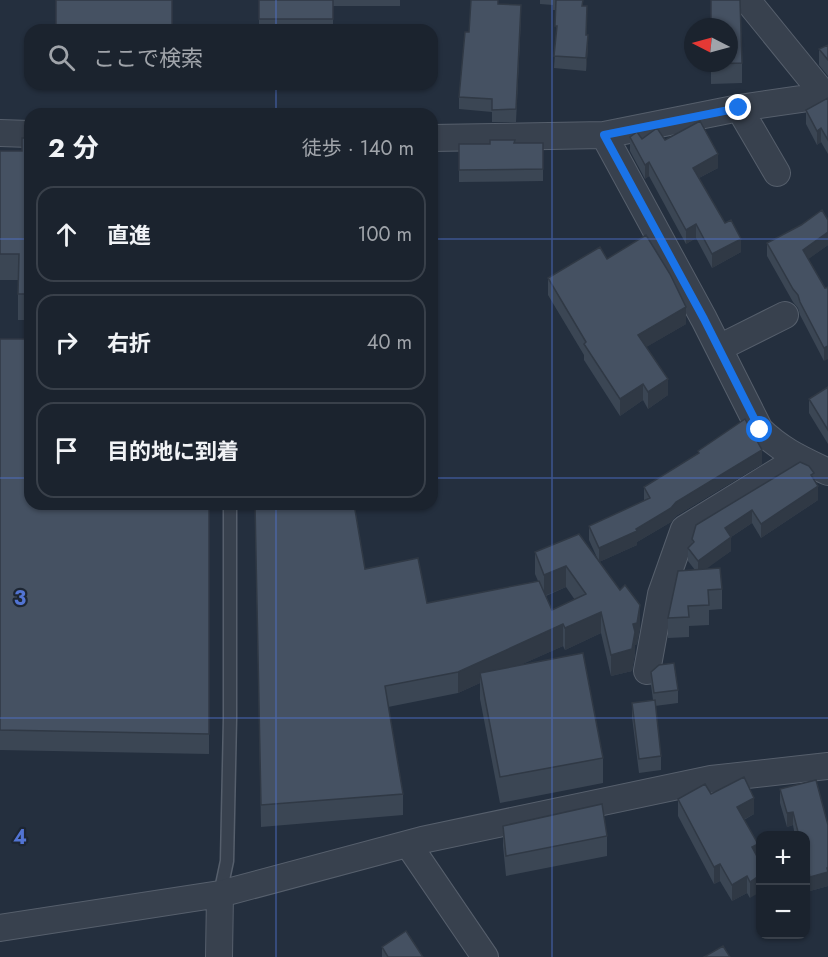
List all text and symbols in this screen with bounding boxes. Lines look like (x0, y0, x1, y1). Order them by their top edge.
north arrow (684, 18, 738, 72)
search box (24, 24, 438, 90)
icon: search (45, 41, 78, 74)
text: ここで検索 (93, 42, 203, 74)
route end (725, 94, 751, 120)
text: 2 分 (48, 129, 99, 167)
text: 徒歩 · 140 m (302, 134, 414, 163)
icon: ahead (50, 218, 83, 251)
text: 直進 (107, 219, 151, 251)
text: 100 m (357, 220, 412, 249)
icon: right (50, 326, 83, 359)
text: 右折 (107, 327, 151, 359)
text: 40 m (367, 328, 412, 357)
route start (746, 416, 772, 442)
icon: arrive (50, 434, 83, 467)
text: 目的地に到着 (107, 435, 239, 467)
text: 3 (14, 584, 26, 613)
text: 4 (13, 823, 27, 852)
map controls (756, 831, 810, 939)
button: + (756, 831, 810, 885)
button: − (756, 885, 810, 939)

